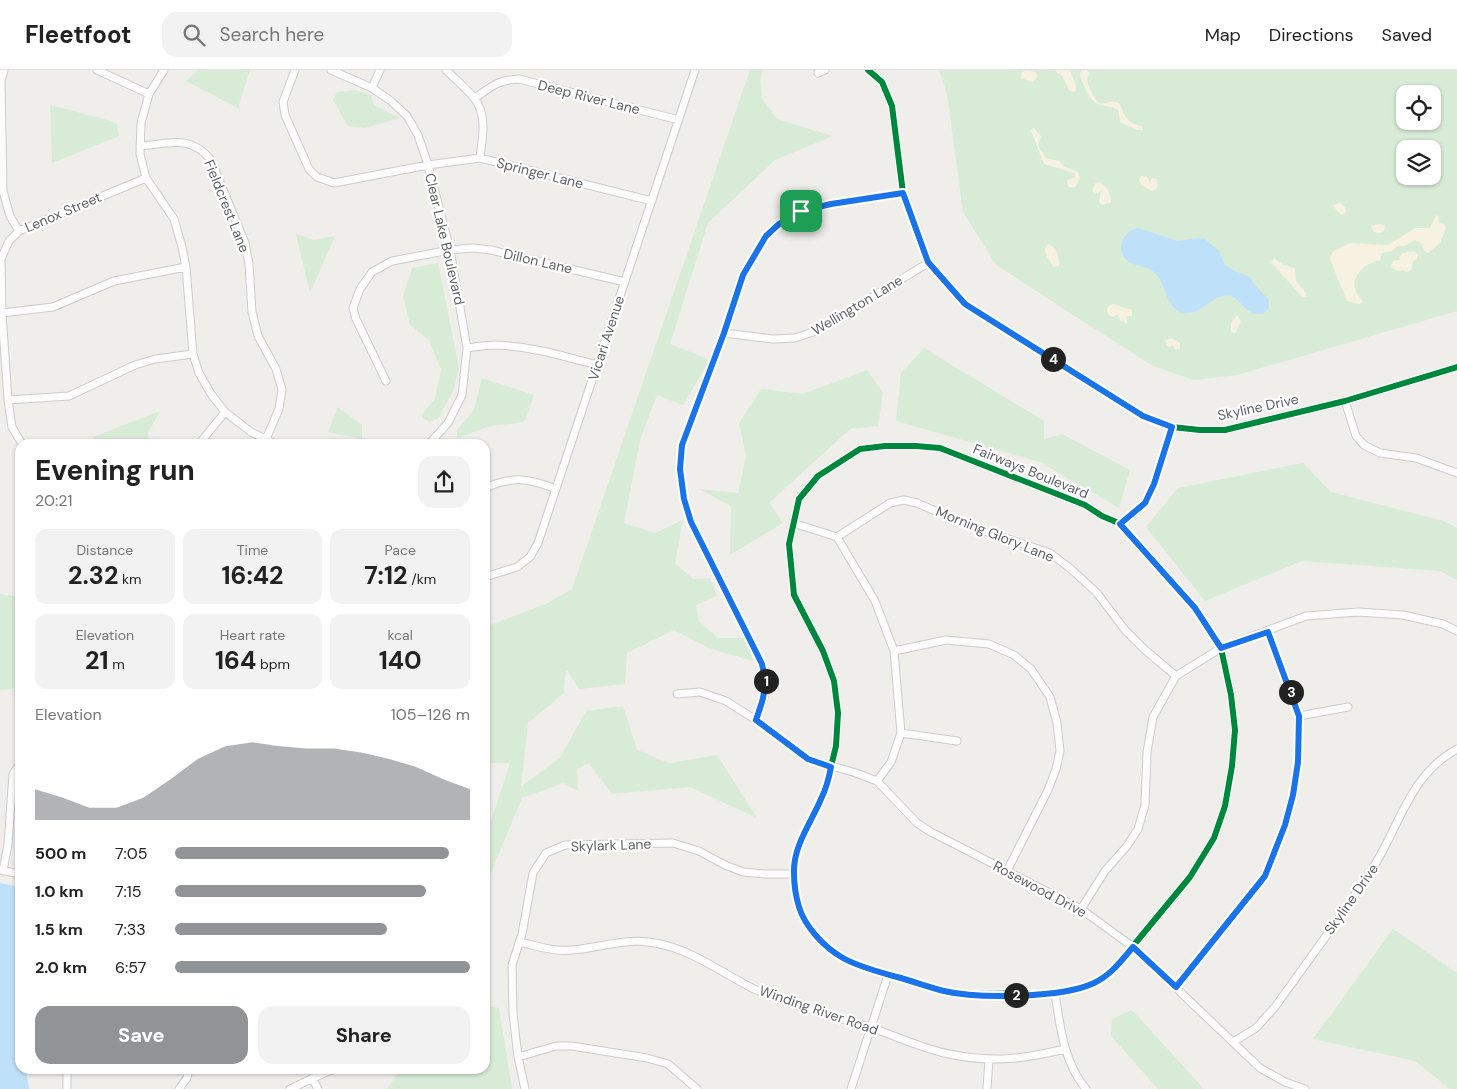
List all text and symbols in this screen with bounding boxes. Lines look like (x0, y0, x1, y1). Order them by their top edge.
search box (162, 12, 512, 57)
text: Fleetfoot (25, 19, 132, 50)
icon: search (180, 21, 208, 49)
text: Search here (220, 22, 324, 47)
text: Map (1205, 23, 1241, 47)
text: Directions (1269, 23, 1354, 47)
text: Saved (1382, 23, 1432, 47)
street label: Deep River Lane (536, 76, 642, 118)
map controls (1396, 85, 1441, 185)
button: locate (1396, 85, 1441, 130)
button: layers (1396, 140, 1441, 185)
street label: Springer Lane (495, 154, 585, 192)
street label: Fieldcrest Lane (200, 157, 254, 255)
street label: Clear Lake Boulevard (421, 171, 469, 307)
street label: Lenox Street (22, 188, 104, 236)
pin (780, 190, 822, 232)
icon: arrive (787, 197, 815, 225)
street label: Dillon Lane (502, 244, 574, 278)
street label: Wellington Lane (808, 271, 906, 339)
street label: Vicari Avenue (584, 293, 628, 383)
pin: 4 (1040, 346, 1066, 372)
text: 4 (1049, 350, 1058, 368)
street label: Skyline Drive (1216, 390, 1300, 424)
street label: Fairways Boulevard (971, 440, 1091, 502)
text: Evening run (35, 452, 195, 489)
button: share (418, 456, 470, 508)
text: 20:21 (35, 490, 72, 511)
street label: Morning Glory Lane (933, 502, 1057, 566)
text: Distance (76, 541, 133, 559)
text: Time (237, 541, 268, 559)
text: Pace (384, 541, 416, 559)
text: 2.32 (68, 559, 118, 592)
text: 16:42 (222, 559, 283, 592)
text: 7:12 (364, 559, 407, 592)
text: km (118, 570, 142, 588)
text: /km (407, 570, 436, 588)
text: Elevation (76, 626, 134, 644)
text: Heart rate (220, 626, 285, 644)
text: kcal (388, 626, 413, 644)
text: 21 (85, 644, 108, 677)
text: 164 (215, 644, 256, 677)
text: 140 (379, 644, 422, 677)
text: m (108, 655, 125, 673)
text: bpm (256, 655, 290, 673)
pin: 1 (754, 668, 778, 694)
text: 1 (764, 672, 769, 690)
pin: 3 (1278, 680, 1304, 704)
text: 3 (1287, 683, 1296, 701)
text: Elevation (35, 704, 102, 725)
text: 105–126 m (391, 704, 470, 725)
street label: Skylark Lane (570, 835, 652, 855)
text: 500 m (35, 843, 86, 864)
text: 7:05 (115, 843, 147, 864)
street label: Rosewood Drive (990, 857, 1090, 921)
street label: Skyline Drive (1320, 860, 1382, 938)
text: 1.0 km (35, 881, 84, 902)
text: 7:15 (115, 881, 142, 902)
text: 1.5 km (35, 919, 83, 940)
text: 7:33 (115, 919, 146, 940)
text: 2.0 km (35, 957, 87, 978)
text: 6:57 (115, 957, 146, 978)
street label: Winding River Road (757, 981, 881, 1039)
pin: 2 (1004, 982, 1028, 1008)
text: 2 (1012, 986, 1021, 1004)
button: Save (35, 1006, 248, 1064)
button: Share (258, 1006, 470, 1064)

